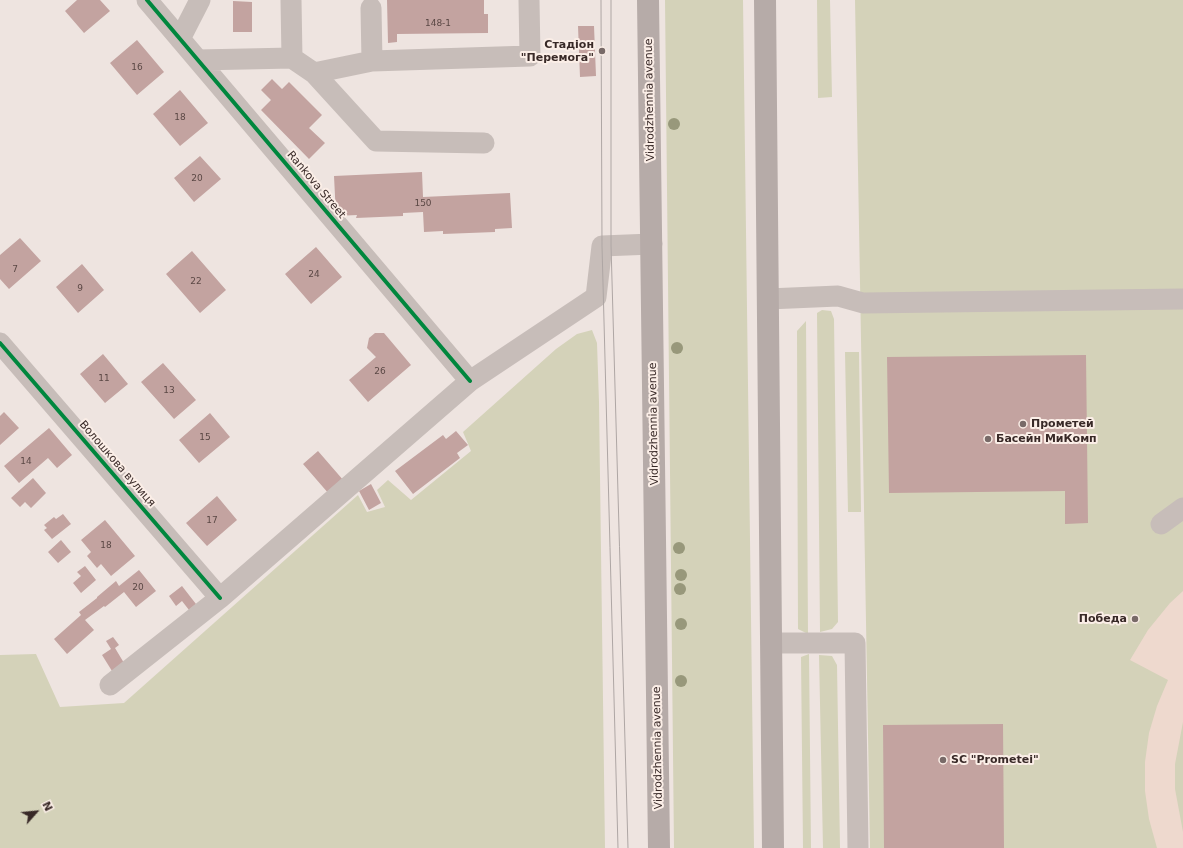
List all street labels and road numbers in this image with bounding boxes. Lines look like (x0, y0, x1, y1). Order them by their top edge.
street label: Vidrodzhennia avenue (642, 38, 658, 162)
street label: Rankova Street (284, 149, 348, 221)
street label: Vidrodzhennia avenue (646, 362, 662, 486)
street label: Волошкова вулиця (76, 418, 158, 510)
street label: Vidrodzhennia avenue (650, 686, 666, 810)

